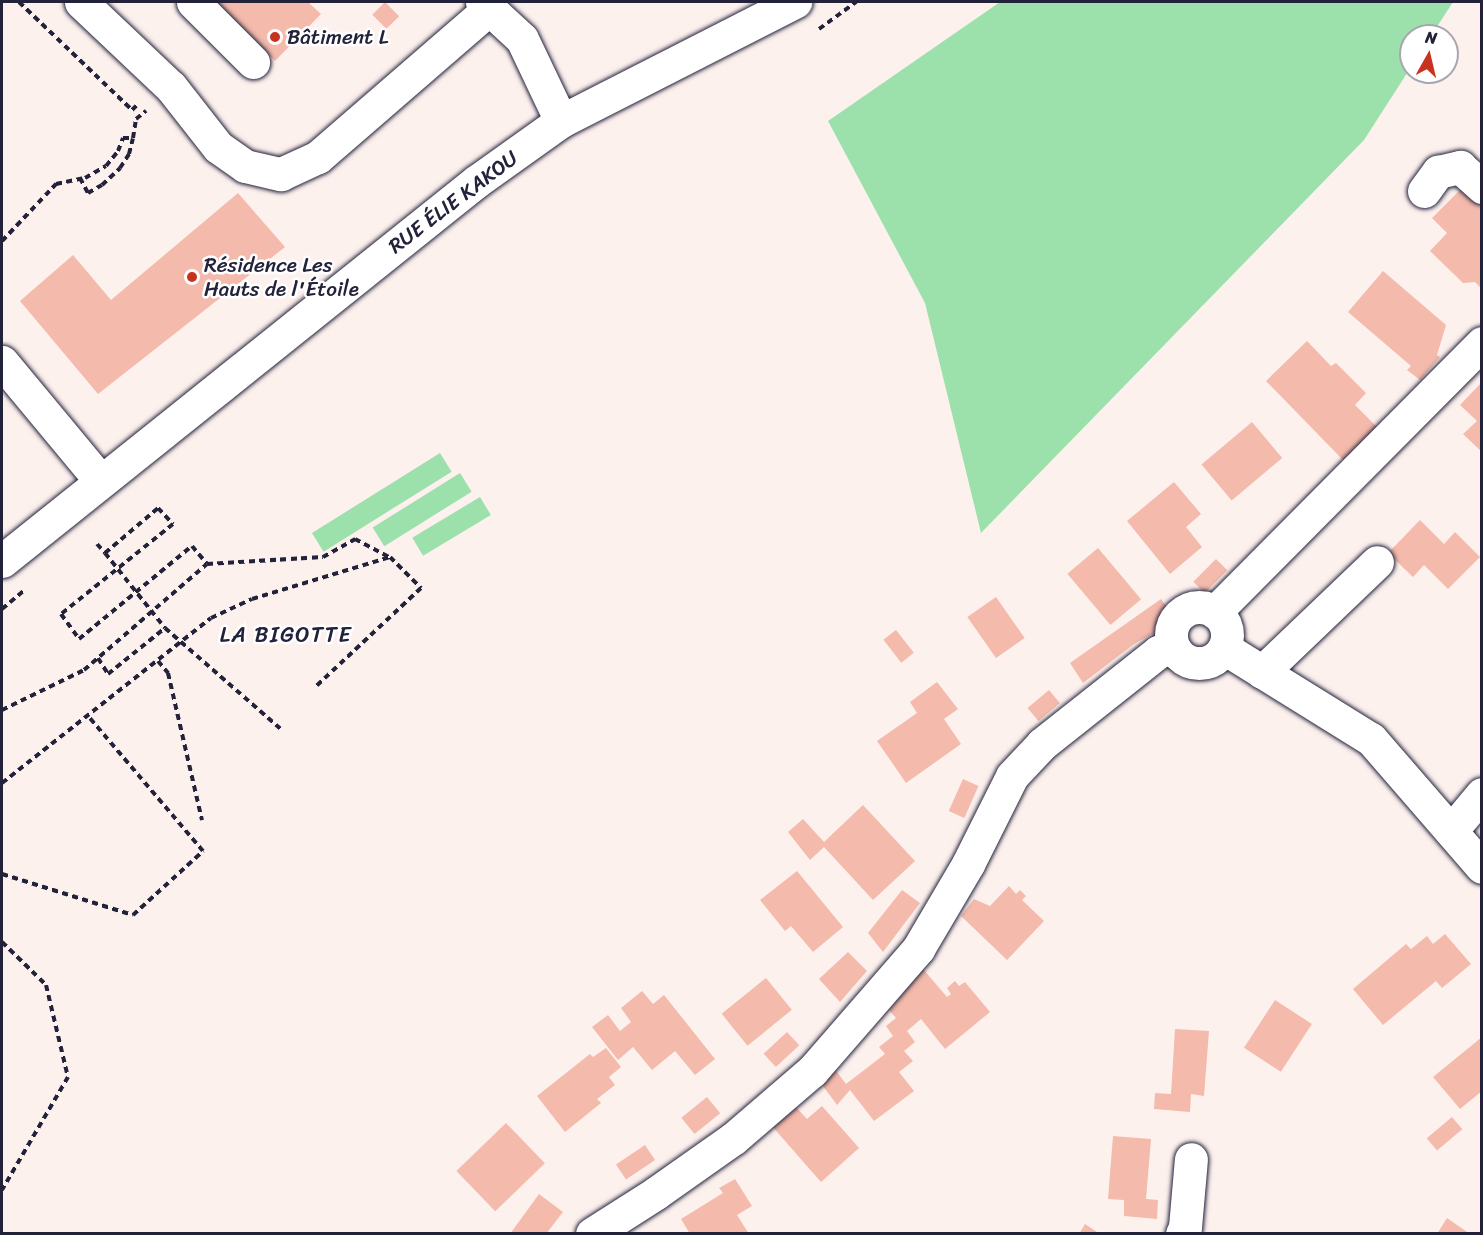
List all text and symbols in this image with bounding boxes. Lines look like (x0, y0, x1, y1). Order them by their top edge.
text: N (1424, 23, 1439, 53)
place label: Bâtiment L (287, 24, 388, 50)
north arrow (1399, 24, 1459, 84)
marker: Bâtiment L (268, 30, 282, 44)
street label: RUE ÉLIE KAKOU (383, 145, 523, 259)
place label: Résidence Les Hauts de l'Étoile (204, 252, 360, 302)
marker: Résidence Les Hauts de l'Étoile (185, 270, 199, 284)
district label: LA BIGOTTE (220, 622, 352, 648)

